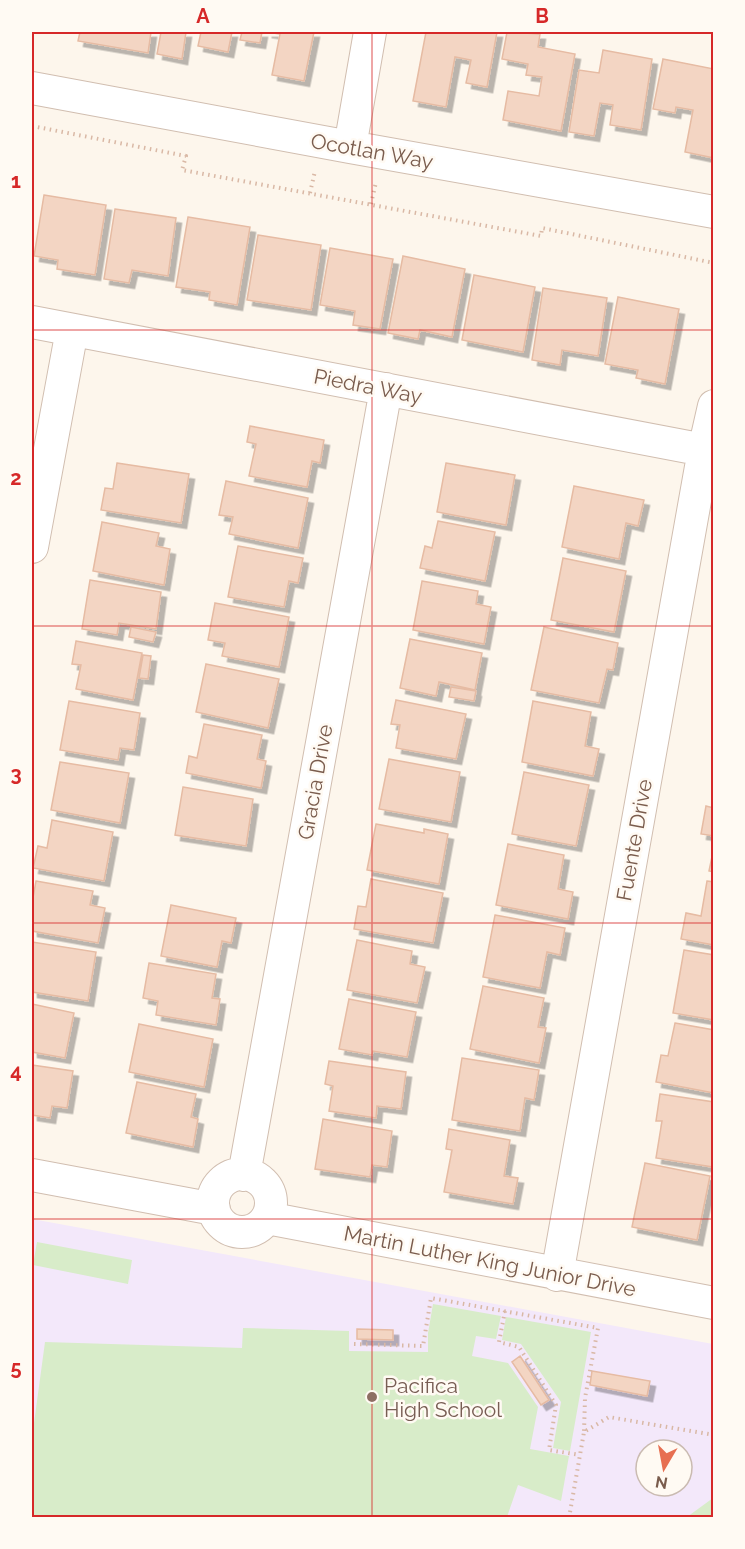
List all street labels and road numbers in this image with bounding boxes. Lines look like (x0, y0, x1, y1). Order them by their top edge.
street label: Ocotlan Way (309, 128, 435, 174)
street label: Piedra Way (312, 363, 424, 409)
street label: Gracia Drive (293, 722, 337, 842)
street label: Fuente Drive (611, 777, 657, 903)
street label: Martin Luther King Junior Drive (342, 1220, 638, 1302)

